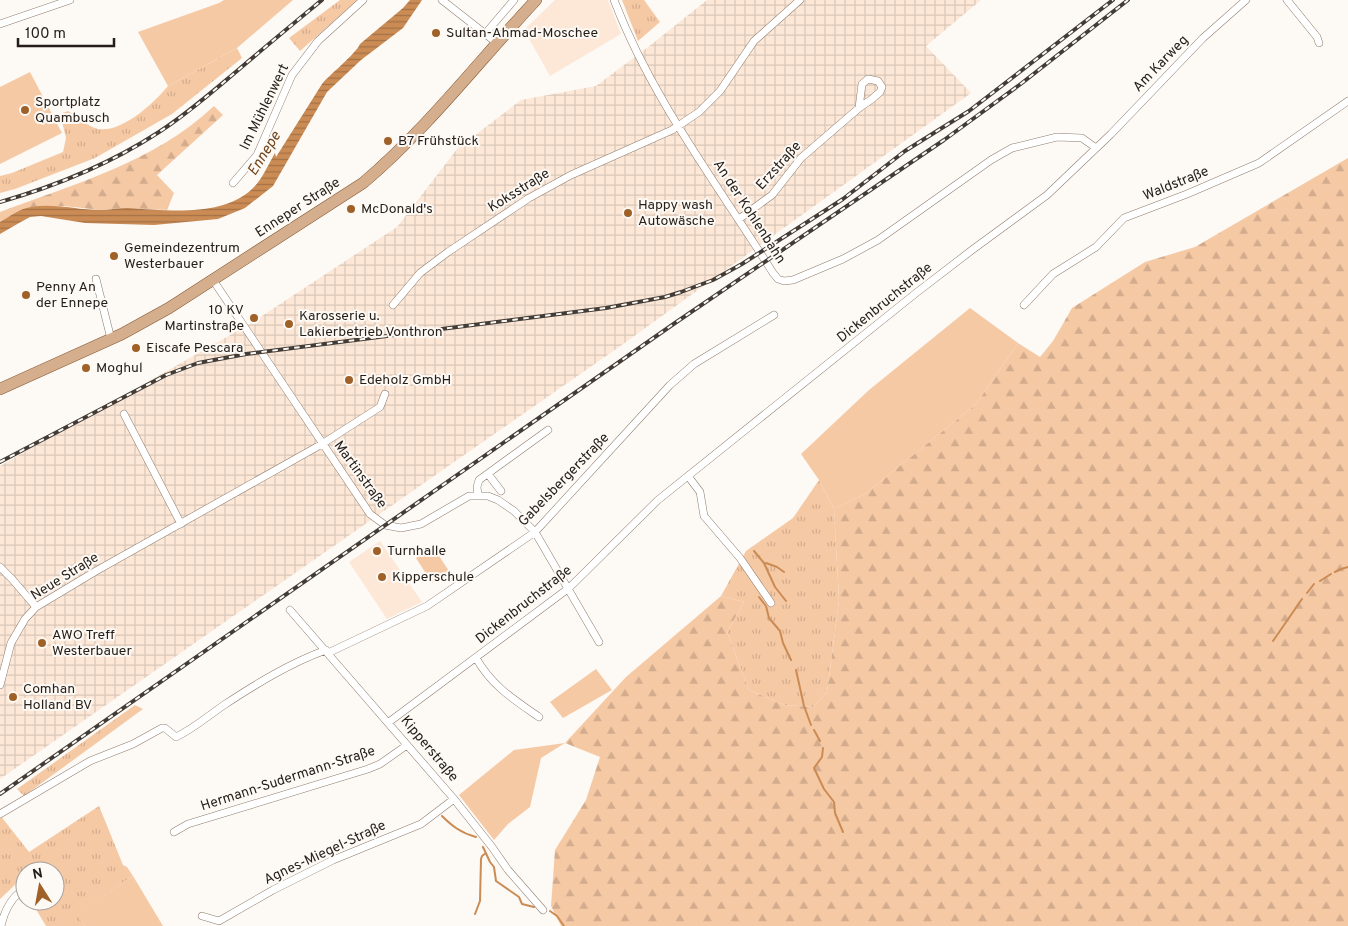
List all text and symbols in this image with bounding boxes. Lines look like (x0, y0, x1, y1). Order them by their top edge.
scale bar (18, 15, 114, 47)
text: 100 m (25, 25, 66, 44)
place label: Sultan-Ahmad-Moschee (446, 25, 598, 42)
marker: Sultan-Ahmad-Moschee (430, 27, 442, 39)
street label: Am Karweg (1130, 32, 1192, 96)
street label: Im Mühlenwert (237, 61, 293, 153)
place label: Sportplatz Quambusch (35, 94, 110, 127)
marker: Sportplatz Quambusch (19, 104, 31, 116)
water label: Ennepe (244, 128, 286, 180)
place label: B7 Frühstück (398, 133, 479, 150)
marker: B7 Frühstück (382, 135, 394, 147)
street label: Erzstraße (753, 138, 805, 194)
street label: An der Kohlenbahn (709, 157, 789, 267)
street label: Waldstraße (1141, 163, 1211, 205)
street label: Koksstraße (485, 165, 553, 217)
street label: Enneper Straße (252, 174, 344, 242)
place label: Happy wash Autowäsche (638, 197, 714, 230)
place label: McDonald's (361, 201, 433, 218)
marker: McDonald's (345, 203, 357, 215)
marker: Happy wash Autowäsche (622, 207, 634, 219)
place label: Gemeindezentrum Westerbauer (124, 240, 240, 273)
marker: Gemeindezentrum Westerbauer (108, 250, 120, 262)
street label: Dickenbruchstraße (834, 259, 936, 347)
place label: Penny An der Ennepe (36, 279, 108, 312)
marker: Penny An der Ennepe (20, 289, 32, 301)
place label: 10 KV Martinstraße (165, 302, 244, 335)
place label: Karosserie u. Lakierbetrieb Vonthron (299, 308, 443, 341)
marker: 10 KV Martinstraße (248, 312, 260, 324)
marker: Karosserie u. Lakierbetrieb Vonthron (283, 318, 295, 330)
place label: Eiscafe Pescara (146, 340, 243, 357)
marker: Eiscafe Pescara (130, 342, 142, 354)
place label: Moghul (96, 360, 143, 377)
marker: Moghul (80, 362, 92, 374)
place label: Edeholz GmbH (359, 372, 451, 389)
marker: Edeholz GmbH (343, 374, 355, 386)
street label: Gabelsbergerstraße (515, 430, 613, 530)
street label: Martinstraße (330, 438, 390, 512)
place label: Turnhalle (387, 543, 446, 560)
marker: Turnhalle (371, 545, 383, 557)
street label: Neue Straße (28, 549, 102, 605)
street label: Dickenbruchstraße (473, 562, 575, 648)
place label: Kipperschule (392, 569, 474, 586)
marker: Kipperschule (376, 571, 388, 583)
place label: AWO Treff Westerbauer (52, 627, 132, 660)
marker: AWO Treff Westerbauer (36, 637, 48, 649)
place label: Comhan Holland BV (23, 681, 92, 714)
marker: Comhan Holland BV (7, 691, 19, 703)
street label: Kipperstraße (397, 713, 461, 785)
street label: Hermann-Sudermann-Straße (199, 743, 377, 815)
street label: Agnes-Miegel-Straße (261, 817, 389, 889)
north arrow (15, 861, 65, 911)
text: N (31, 865, 44, 884)

